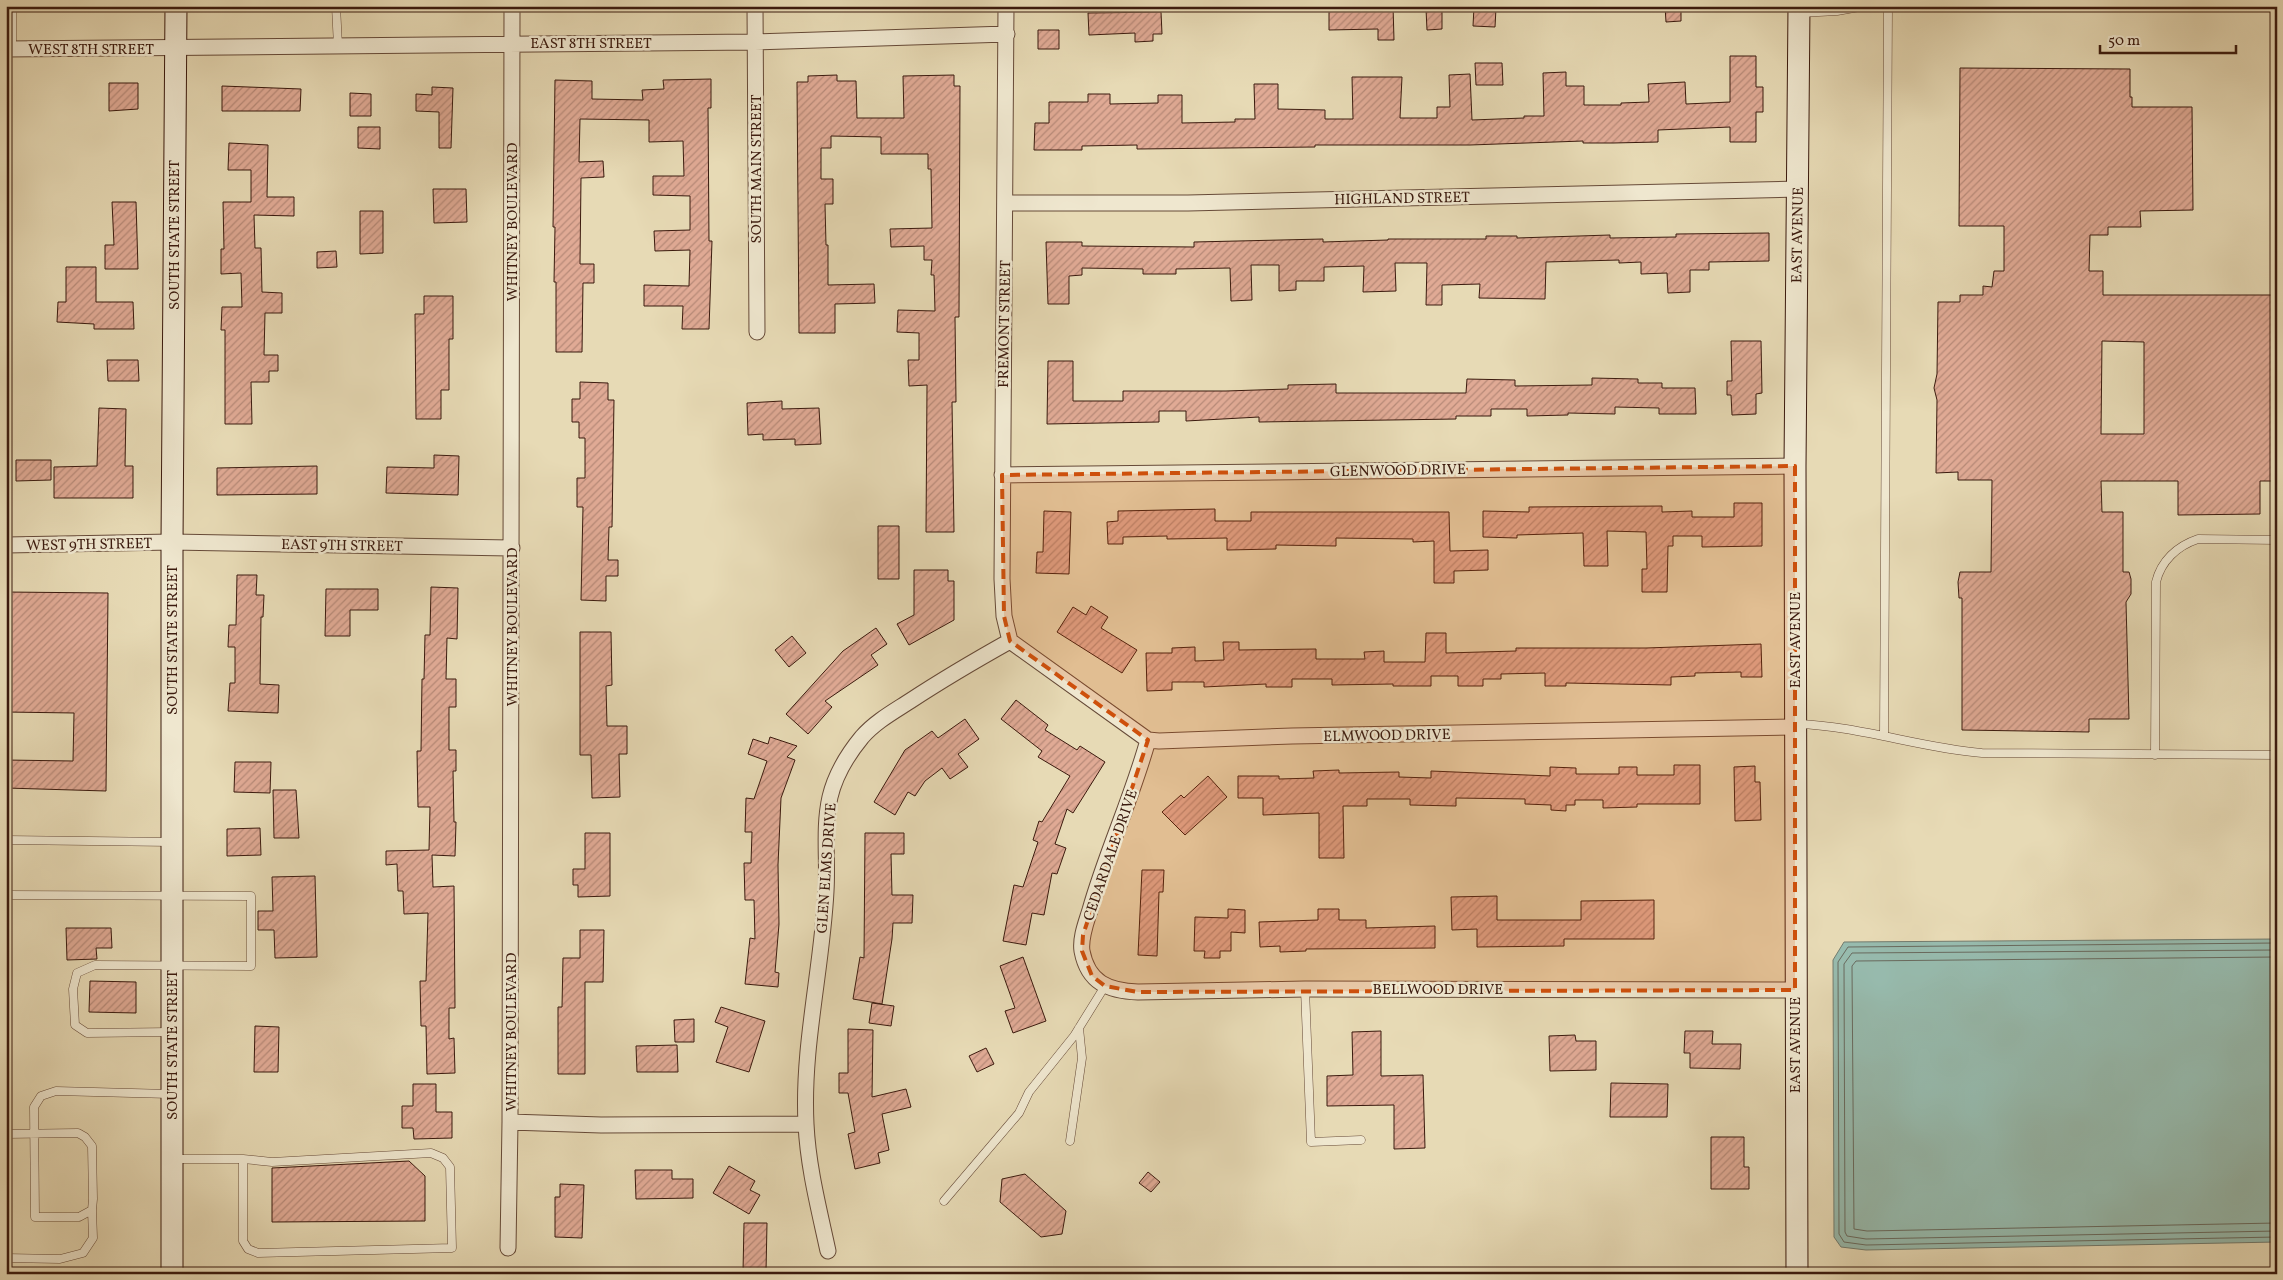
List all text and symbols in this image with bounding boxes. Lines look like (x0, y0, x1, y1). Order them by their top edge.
scale bar (2100, 22, 2237, 54)
text: 50 m (2108, 31, 2140, 52)
street label: EAST 8TH STREET (530, 34, 652, 55)
street label: WEST 8TH STREET (28, 40, 154, 61)
street label: SOUTH MAIN STREET (747, 94, 768, 243)
street label: WHITNEY BOULEVARD (503, 142, 524, 302)
street label: SOUTH STATE STREET (165, 160, 186, 310)
street label: EAST AVENUE (1787, 187, 1810, 283)
street label: HIGHLAND STREET (1334, 188, 1470, 211)
street label: FREMONT STREET (994, 260, 1017, 388)
street label: GLENWOOD DRIVE (1330, 460, 1466, 483)
street label: WEST 9TH STREET (26, 534, 153, 557)
street label: EAST 9TH STREET (281, 535, 403, 558)
street label: WHITNEY BOULEVARD (503, 547, 524, 707)
street label: SOUTH STATE STREET (163, 565, 184, 715)
street label: EAST AVENUE (1786, 592, 1807, 688)
street label: ELMWOOD DRIVE (1323, 725, 1451, 748)
street label: CEDARDALE DRIVE (1079, 787, 1144, 924)
street label: GLEN ELMS DRIVE (812, 802, 843, 934)
street label: WHITNEY BOULEVARD (502, 952, 523, 1112)
street label: SOUTH STATE STREET (163, 970, 184, 1120)
street label: BELLWOOD DRIVE (1373, 980, 1503, 1001)
street label: EAST AVENUE (1786, 997, 1807, 1093)

